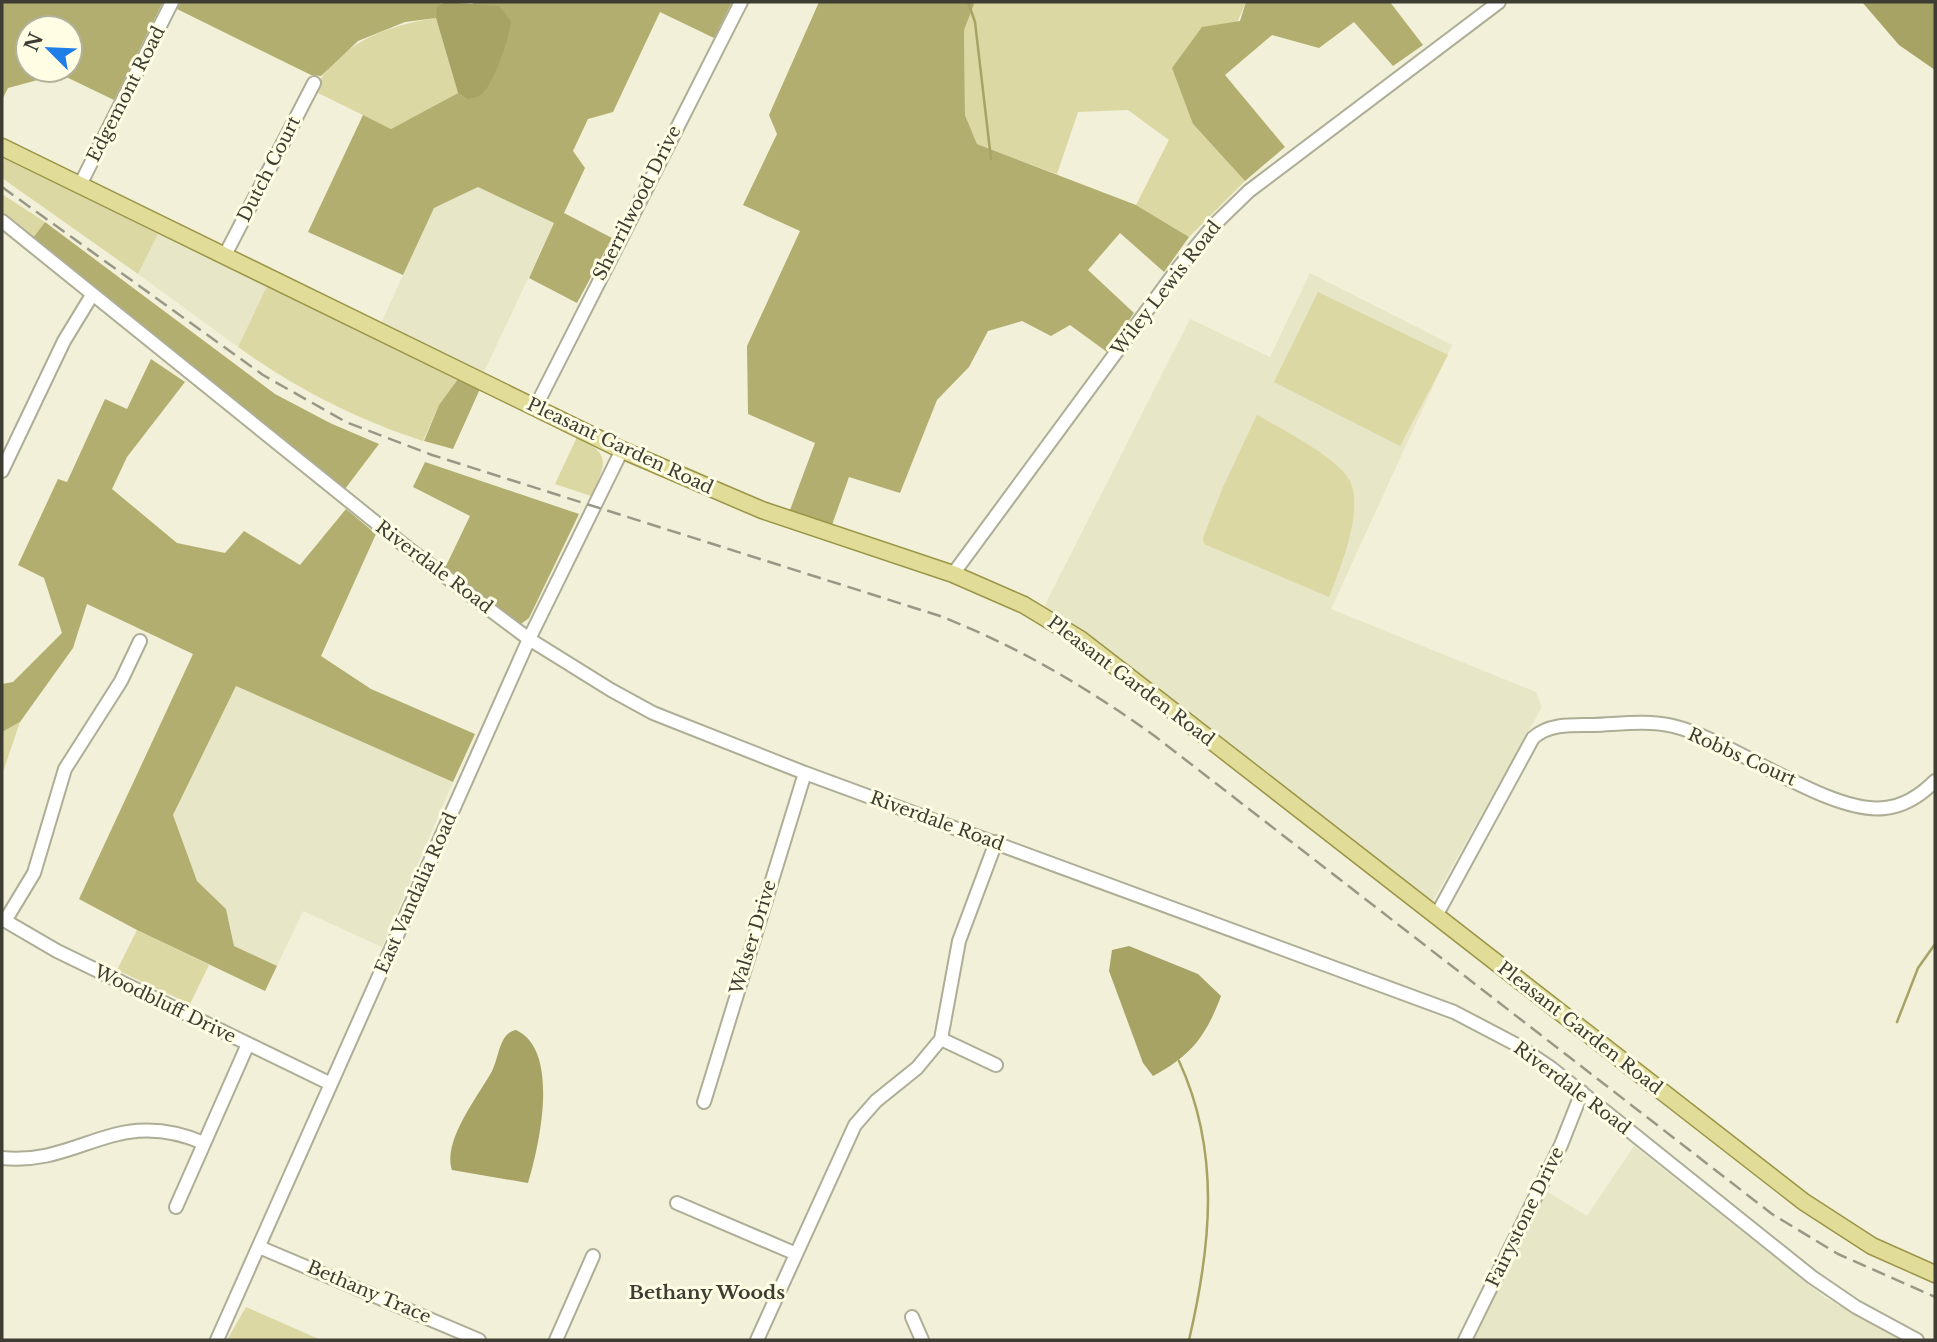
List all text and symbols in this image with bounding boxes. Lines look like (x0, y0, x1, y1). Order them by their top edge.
north arrow (14, 14, 84, 84)
street label: Edgemont Road (82, 22, 170, 166)
text: N (20, 29, 48, 55)
street label: Dutch Court (233, 112, 305, 226)
street label: Sherrilwood Drive (588, 122, 686, 284)
street label: Wiley Lewis Road (1106, 216, 1225, 361)
street label: Pleasant Garden Road (523, 393, 717, 499)
street label: Riverdale Road (371, 516, 497, 618)
street label: Pleasant Garden Road (1043, 611, 1219, 751)
street label: Robbs Court (1684, 723, 1800, 791)
street label: Riverdale Road (867, 787, 1007, 855)
street label: East Vandalia Road (371, 809, 461, 977)
street label: Walser Drive (725, 877, 781, 998)
street label: Pleasant Garden Road (1493, 957, 1667, 1099)
street label: Woodbluff Drive (90, 960, 239, 1048)
street label: Riverdale Road (1509, 1037, 1635, 1139)
street label: Fairystone Drive (1481, 1143, 1569, 1291)
street label: Bethany Trace (304, 1256, 434, 1328)
district label: Bethany Woods (629, 1281, 785, 1304)

